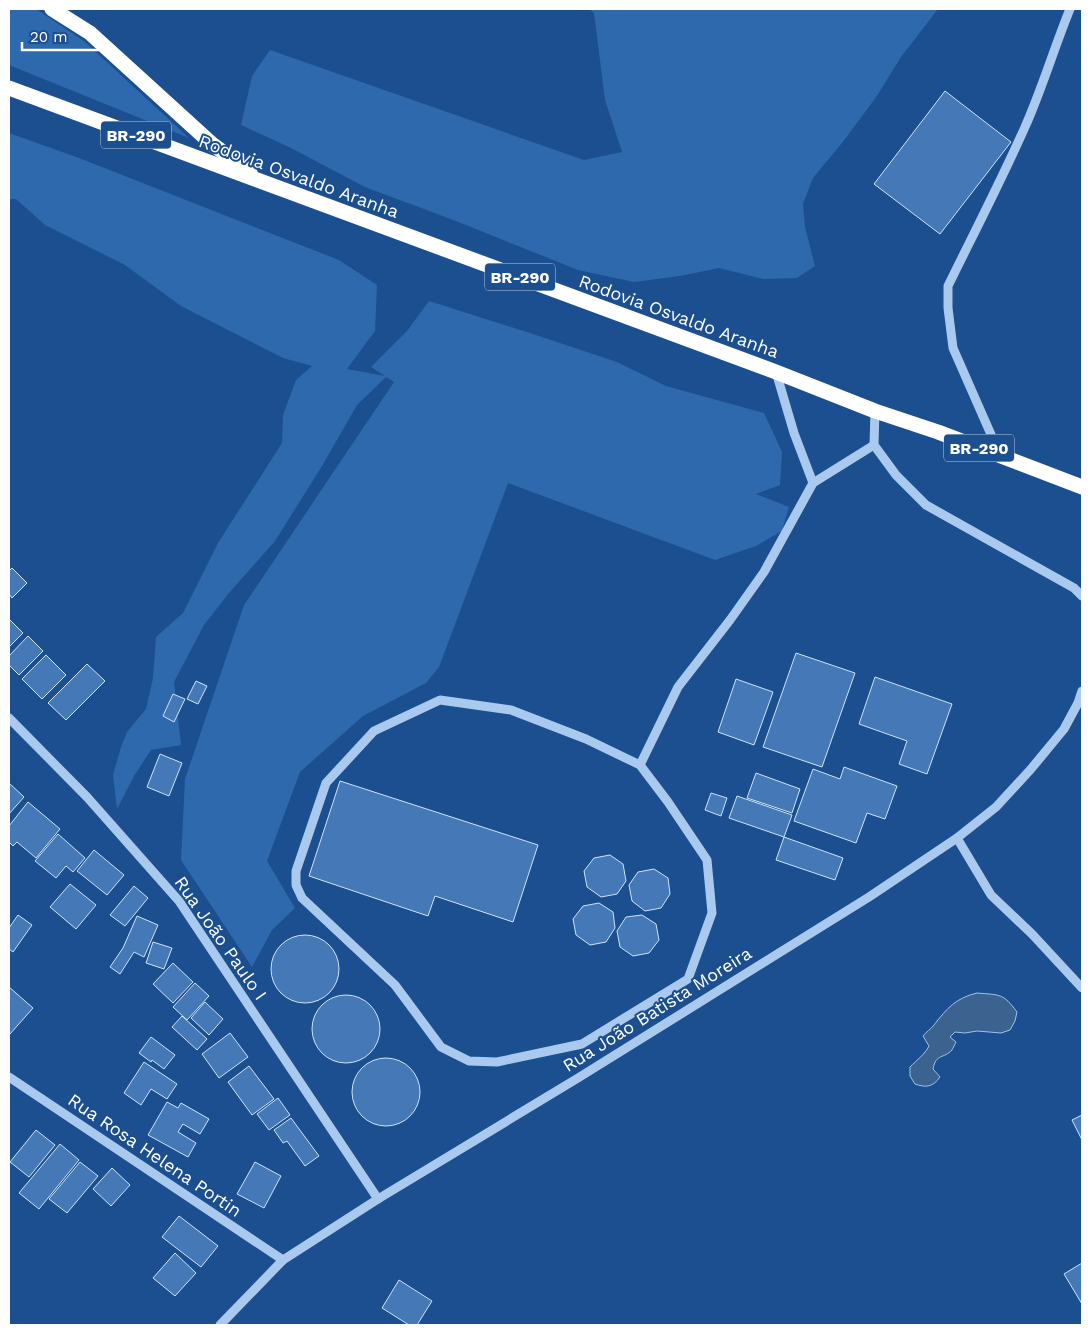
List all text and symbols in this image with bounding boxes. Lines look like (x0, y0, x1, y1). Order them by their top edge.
scale bar (22, 20, 99, 52)
text: 20 m (30, 28, 68, 46)
road number: BR-290 (101, 122, 171, 148)
street label: Rodovia Osvaldo Aranha (196, 130, 402, 222)
road number: BR-290 (485, 264, 555, 290)
street label: Rodovia Osvaldo Aranha (576, 270, 782, 362)
road number: BR-290 (944, 434, 1014, 462)
street label: Rua João Paulo I (170, 872, 272, 1004)
street label: Rua João Batista Moreira (559, 942, 755, 1076)
street label: Rua Rosa Helena Portin (64, 1089, 246, 1221)

